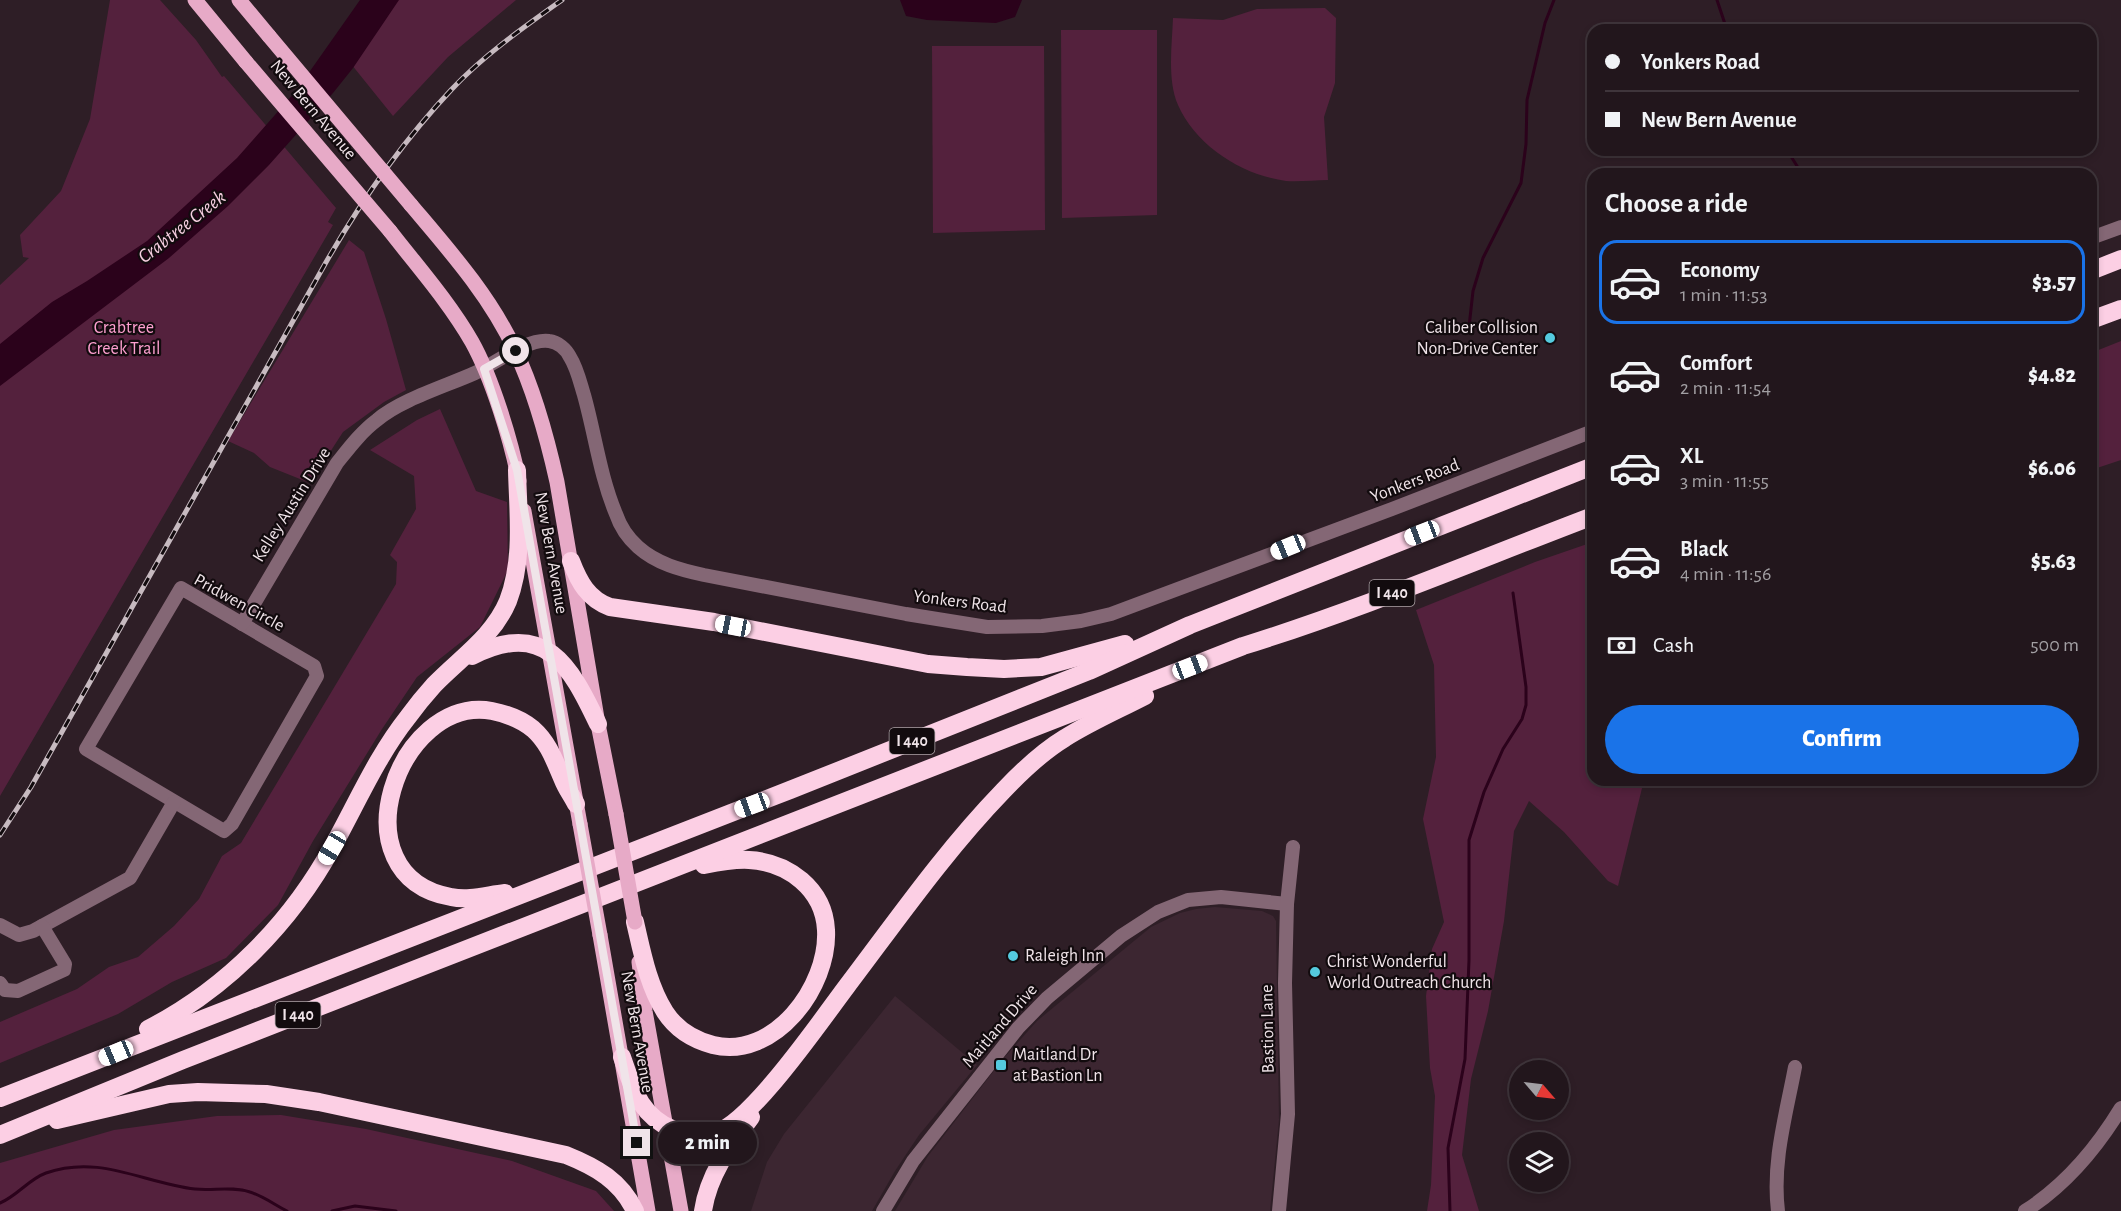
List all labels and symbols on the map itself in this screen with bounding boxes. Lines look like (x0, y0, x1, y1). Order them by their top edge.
street label: New Bern Avenue (266, 57, 360, 163)
water label: Crabtree Creek (134, 187, 230, 267)
park label: Crabtree Creek Trail (88, 319, 161, 358)
place label: Caliber Collision Non-Drive Center (1417, 319, 1538, 358)
marker: Caliber Collision Non-Drive Center (1543, 331, 1557, 345)
route start (502, 337, 529, 364)
street label: Kelley Austin Drive (250, 445, 334, 565)
street label: Yonkers Road (1368, 456, 1462, 506)
street label: New Bern Avenue (531, 491, 571, 615)
car (1402, 518, 1442, 548)
car (1268, 532, 1308, 562)
street label: Pridwen Circle (191, 571, 287, 635)
road number: I 440 (1370, 580, 1414, 606)
street label: Yonkers Road (912, 587, 1008, 617)
car (714, 614, 752, 638)
car (1170, 652, 1210, 682)
road number: I 440 (890, 728, 934, 754)
car (732, 790, 772, 820)
car (315, 828, 349, 868)
place label: Raleigh Inn (1025, 947, 1104, 965)
marker: Raleigh Inn (1006, 949, 1020, 963)
place label: Christ Wonderful World Outreach Church (1327, 953, 1491, 992)
marker: Christ Wonderful World Outreach Church (1308, 965, 1322, 979)
street label: New Bern Avenue (617, 970, 657, 1094)
street label: Maitland Drive (959, 981, 1041, 1071)
street label: Bastion Lane (1258, 984, 1278, 1074)
road number: I 440 (276, 1002, 320, 1028)
car (96, 1038, 136, 1068)
place label: Maitland Dr at Bastion Ln (1013, 1046, 1102, 1085)
marker: Maitland Dr at Bastion Ln (994, 1058, 1008, 1072)
north arrow (1509, 1060, 1569, 1120)
callout: 2 min (658, 1122, 757, 1164)
route end (623, 1129, 650, 1156)

